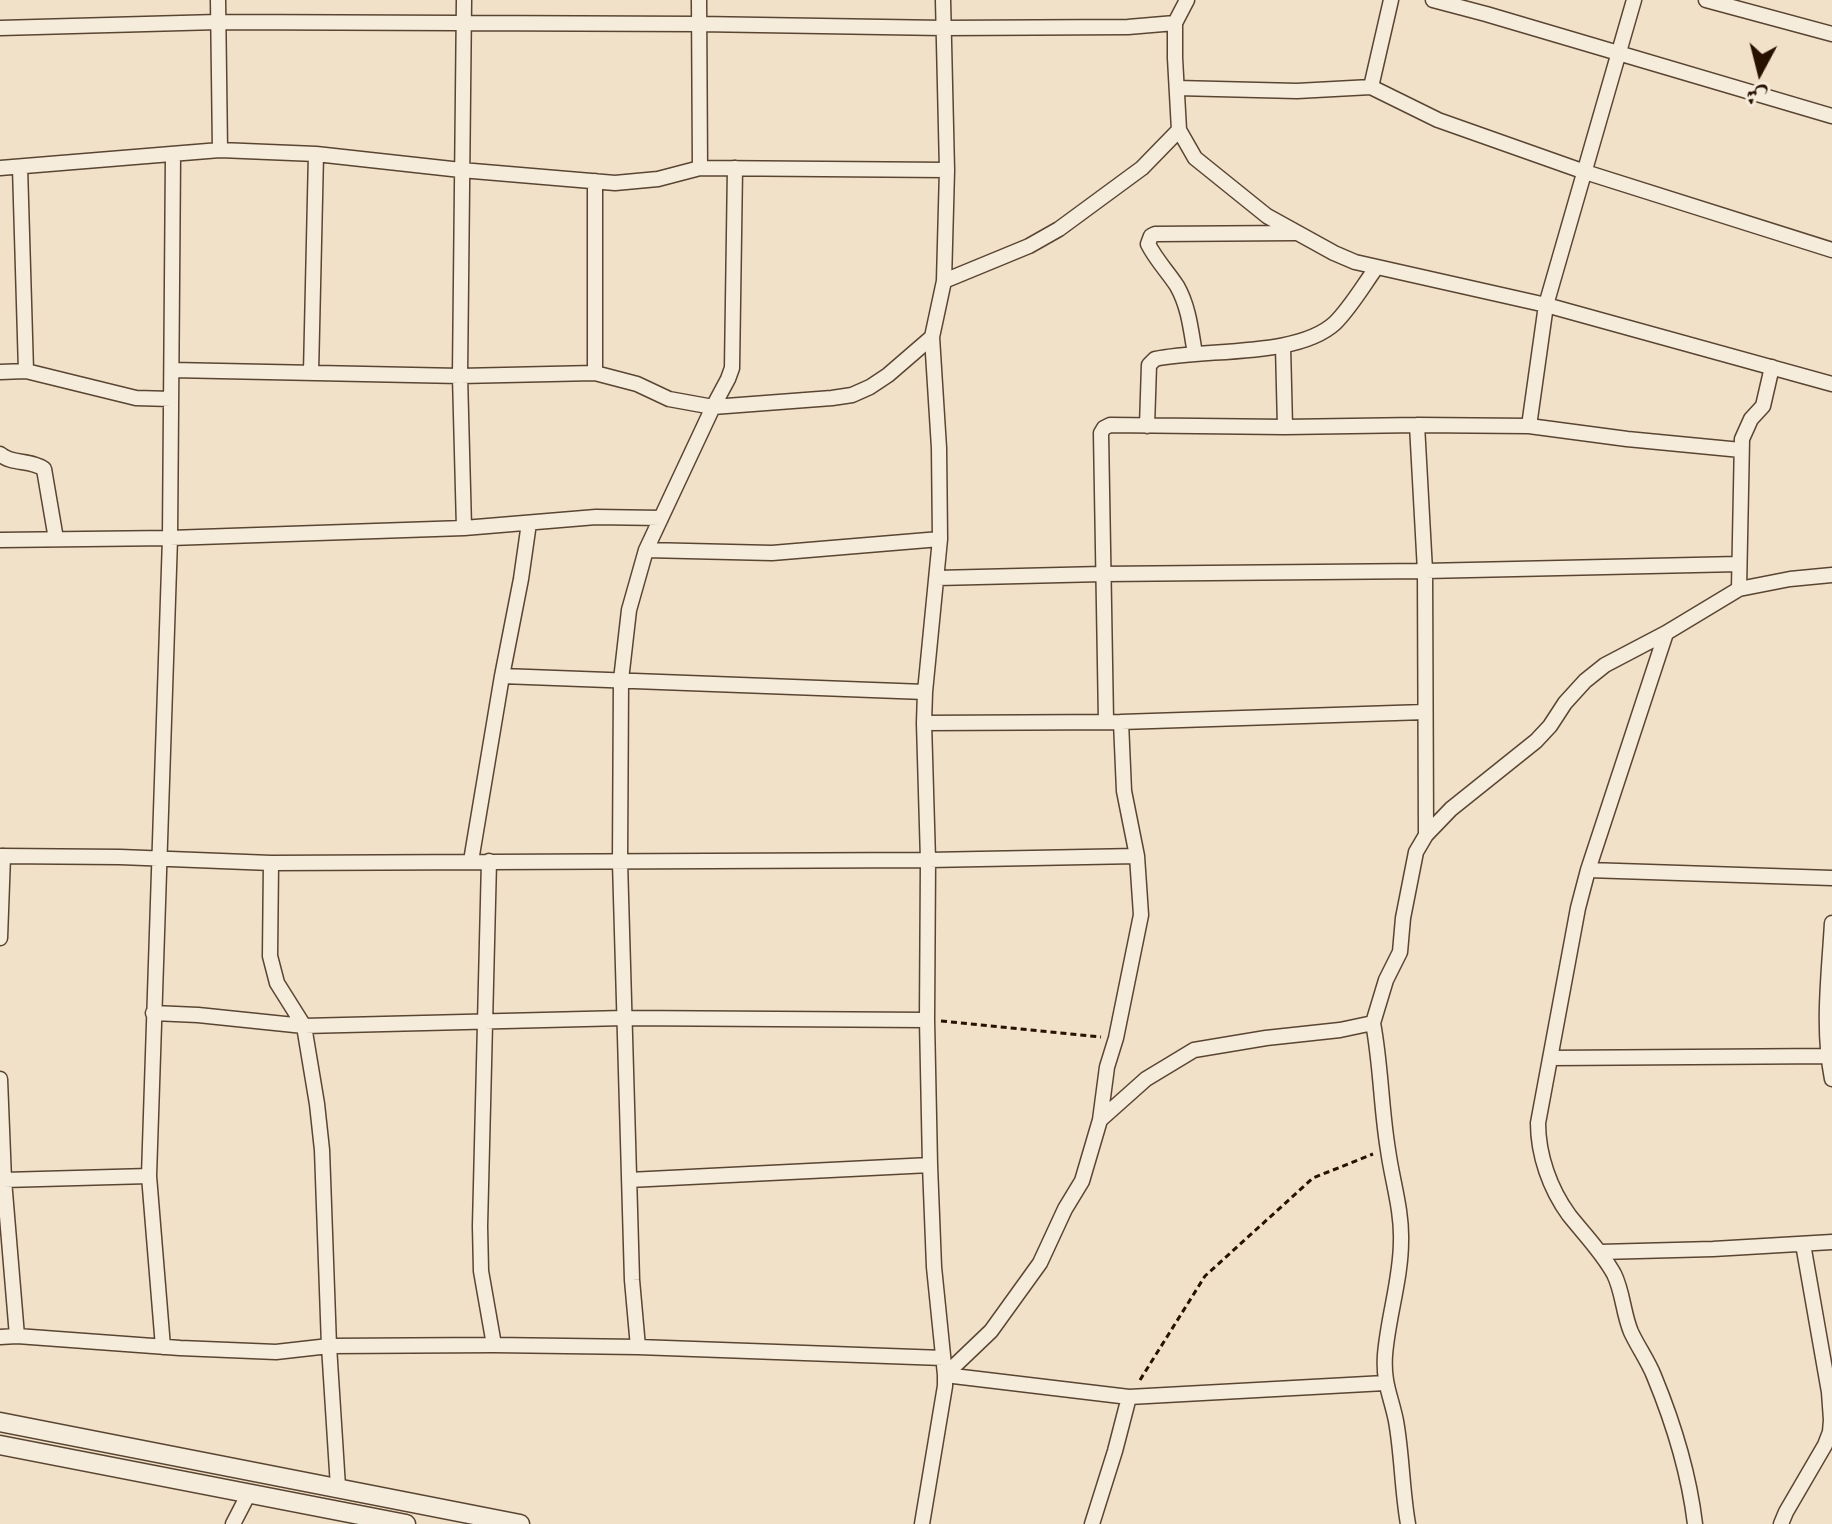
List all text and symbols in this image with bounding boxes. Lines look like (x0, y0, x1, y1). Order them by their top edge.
north arrow (1720, 32, 1800, 112)
text: ش (1744, 80, 1770, 112)

